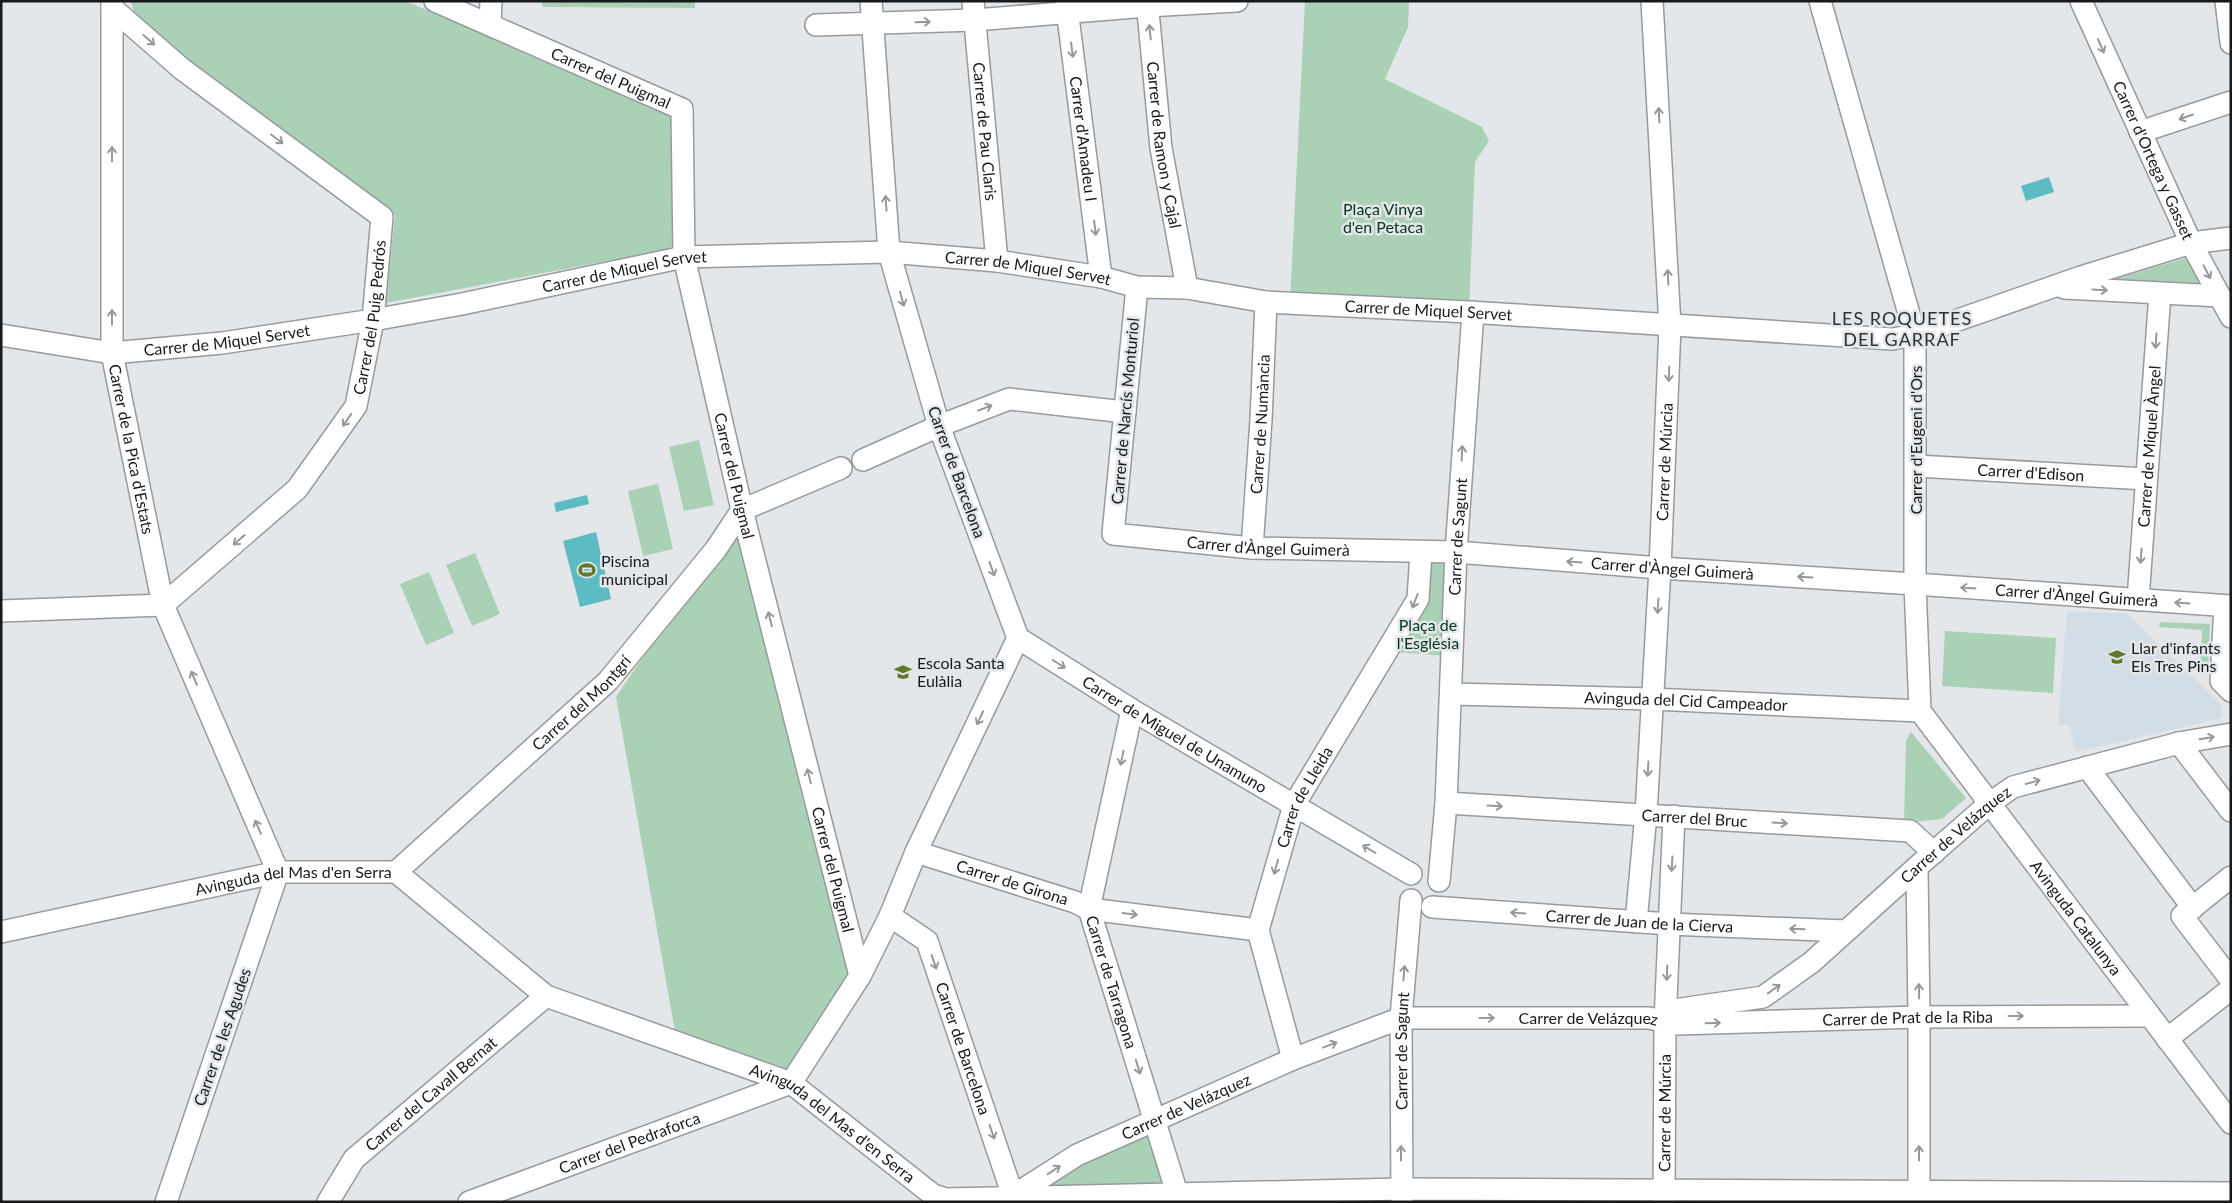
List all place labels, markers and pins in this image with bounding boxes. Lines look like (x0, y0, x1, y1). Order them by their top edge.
place label: Piscina municipal (601, 551, 668, 588)
sports icon: Piscina municipal (577, 560, 597, 580)
place label: Llar d'infants Els Tres Pins (2131, 638, 2220, 675)
school or university icon: Llar d'infants Els Tres Pins (2107, 647, 2127, 667)
place label: Escola Santa Eulàlia (917, 653, 1004, 690)
school or university icon: Escola Santa Eulàlia (893, 662, 913, 682)

